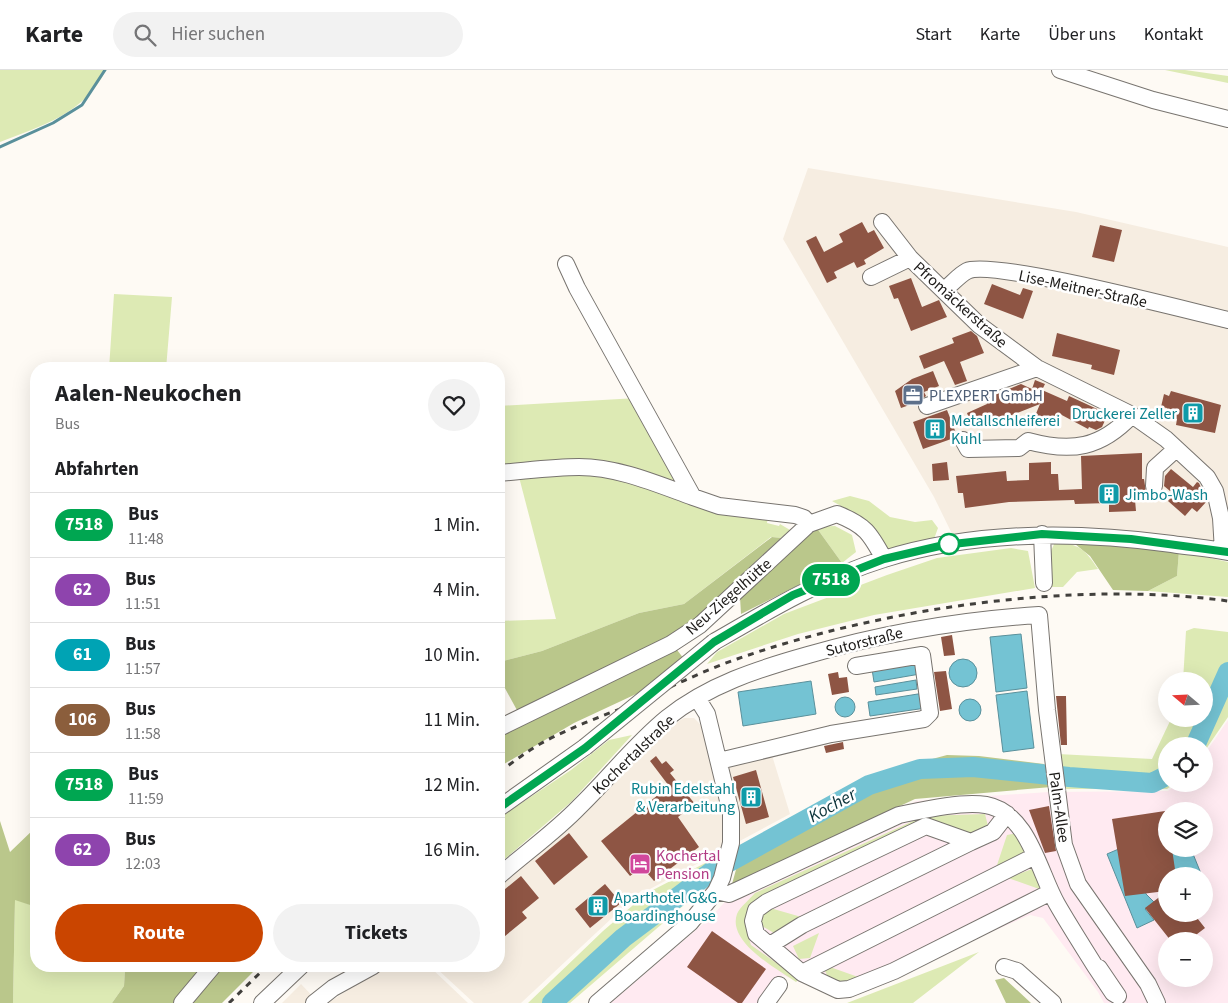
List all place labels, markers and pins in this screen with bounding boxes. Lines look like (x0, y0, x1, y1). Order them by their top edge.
office icon: PLEXPERT GmbH (901, 383, 925, 407)
place label: PLEXPERT GmbH (929, 385, 1043, 407)
building icon: Druckerei Zeller (1181, 401, 1205, 425)
place label: Druckerei Zeller (1072, 403, 1177, 425)
place label: Metallschleiferei Kuhl (951, 410, 1060, 450)
building icon: Metallschleiferei Kuhl (923, 417, 947, 441)
building icon: Jimbo-Wash (1097, 482, 1121, 506)
place label: Jimbo-Wash (1125, 484, 1208, 506)
unlabelled marker (938, 533, 960, 555)
place label: Rubin Edelstahl & Verarbeitung (631, 778, 735, 818)
building icon: Rubin Edelstahl & Verarbeitung (739, 785, 763, 809)
place label: Kochertal Pension (656, 845, 721, 885)
hotel icon: Kochertal Pension (628, 852, 652, 876)
place label: Aparthotel G&G Boardinghouse (614, 887, 717, 927)
building icon: Aparthotel G&G Boardinghouse (586, 894, 610, 918)

